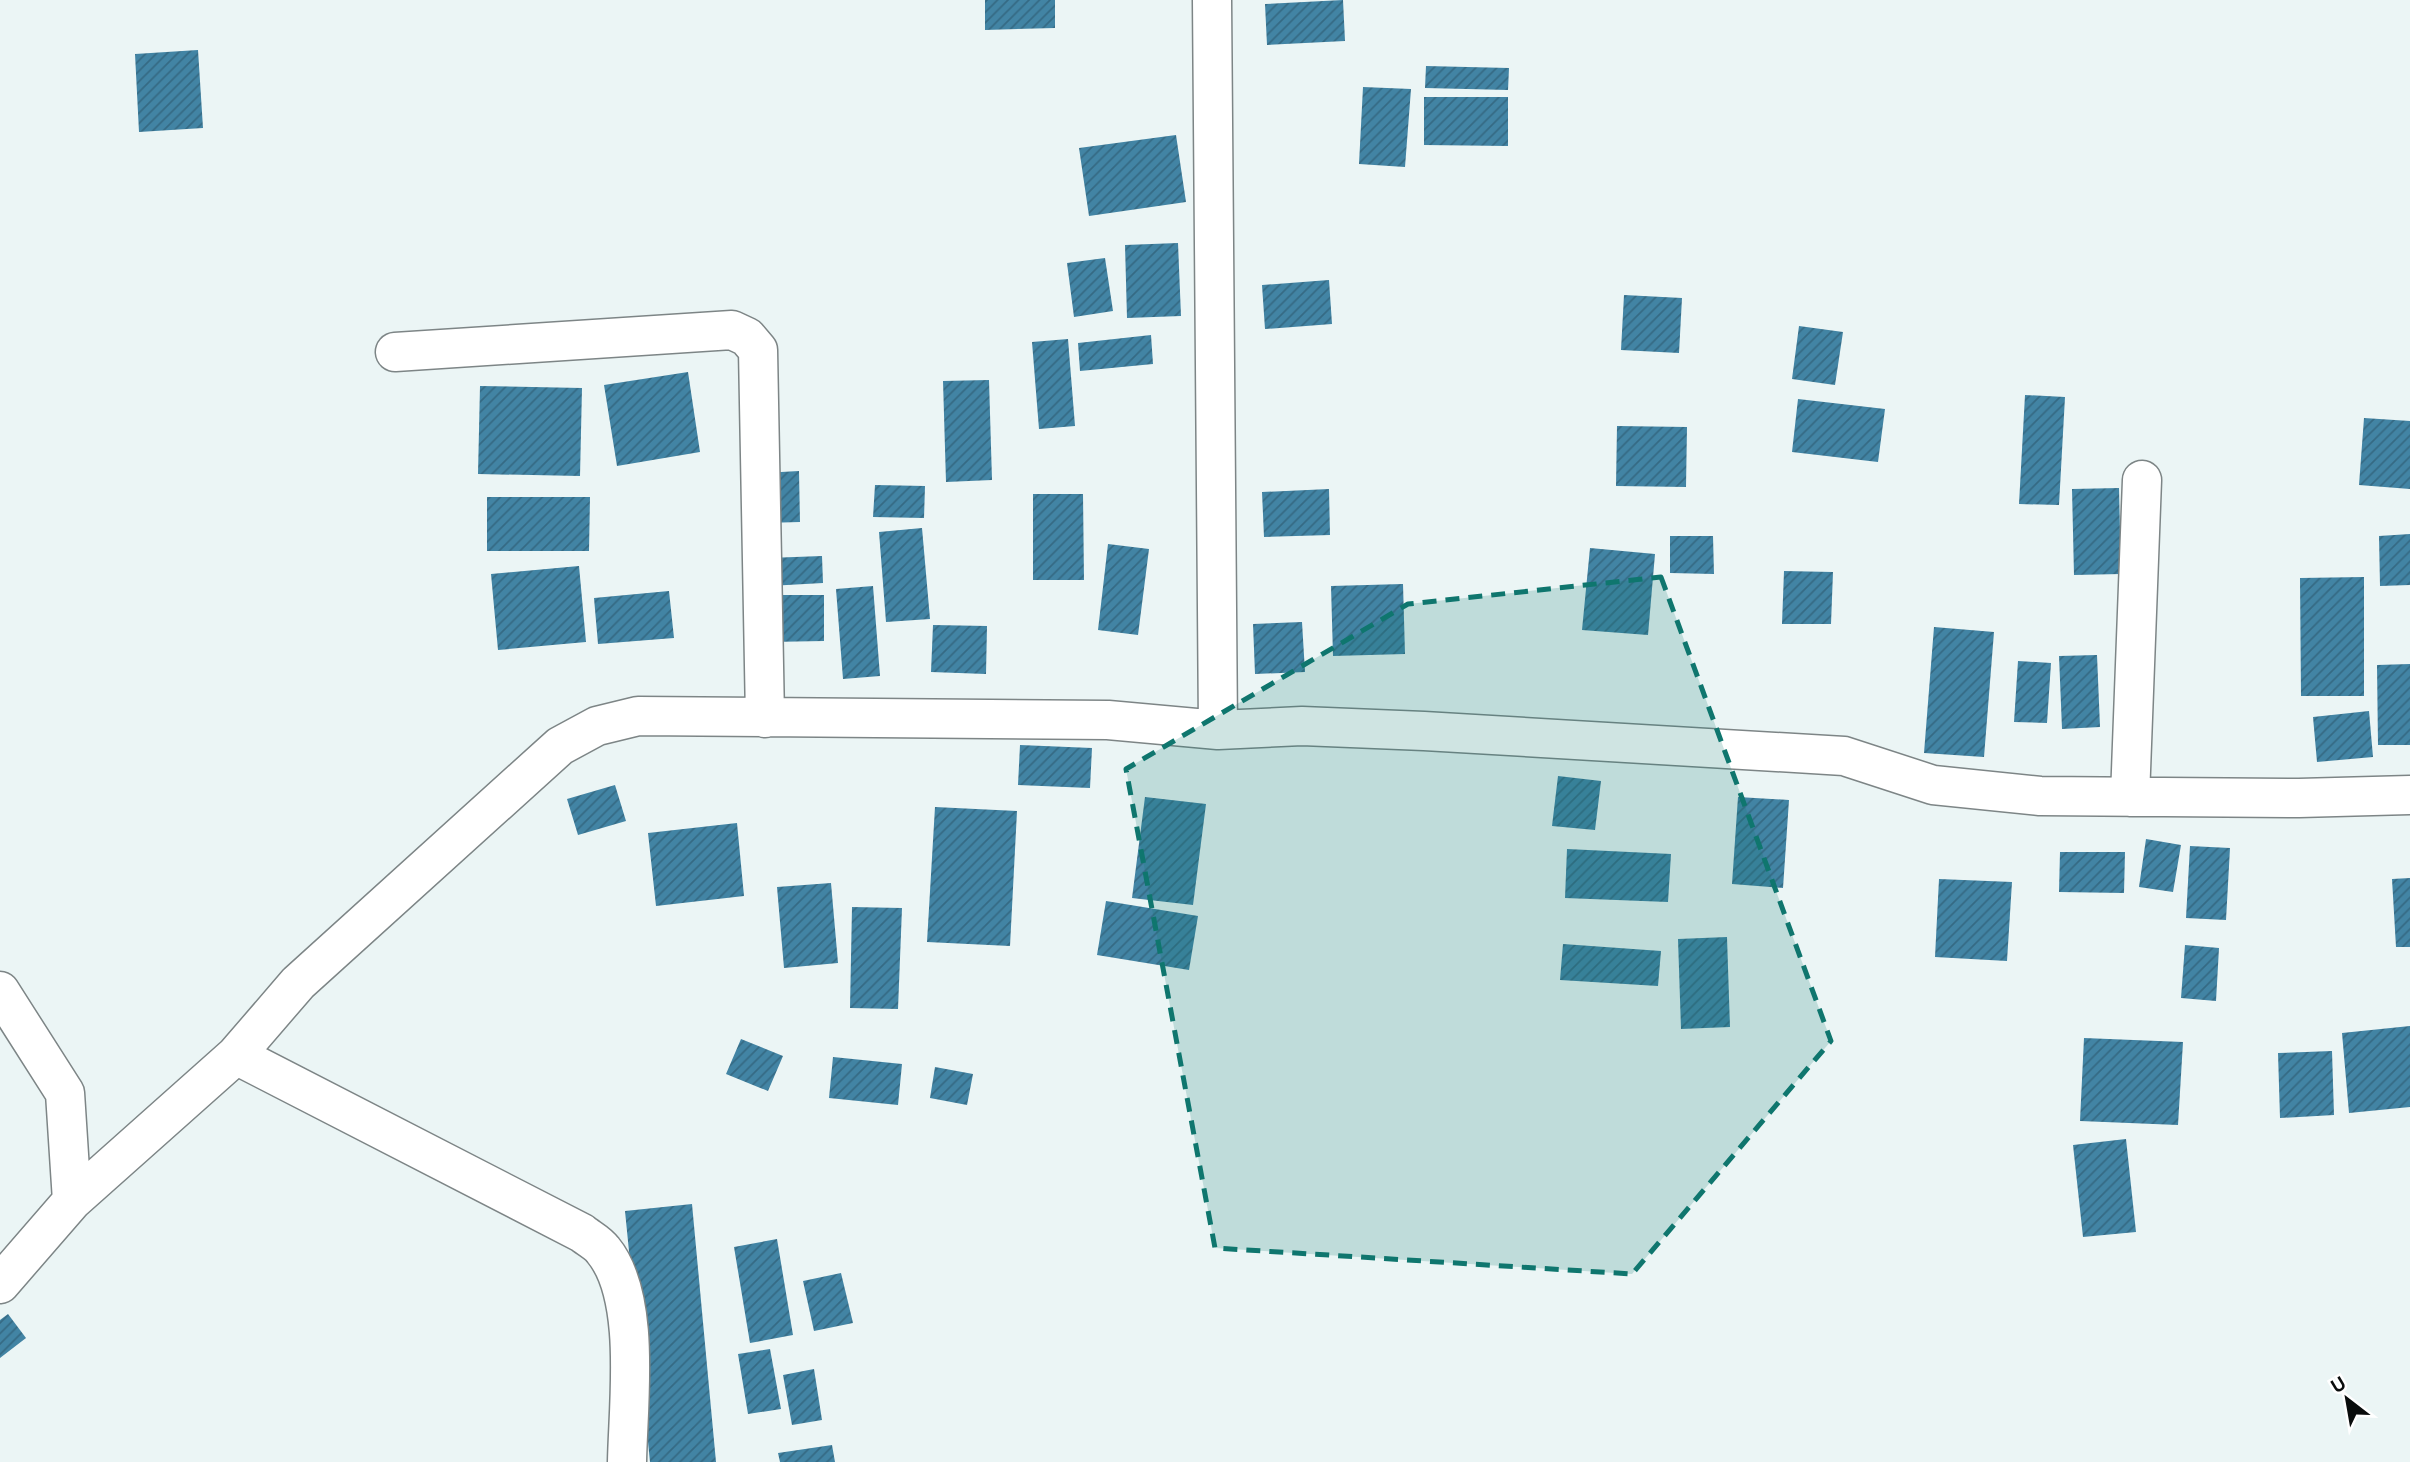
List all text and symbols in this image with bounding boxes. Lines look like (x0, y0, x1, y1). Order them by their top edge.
north arrow (2312, 1364, 2382, 1434)
text: U (2327, 1372, 2350, 1398)

